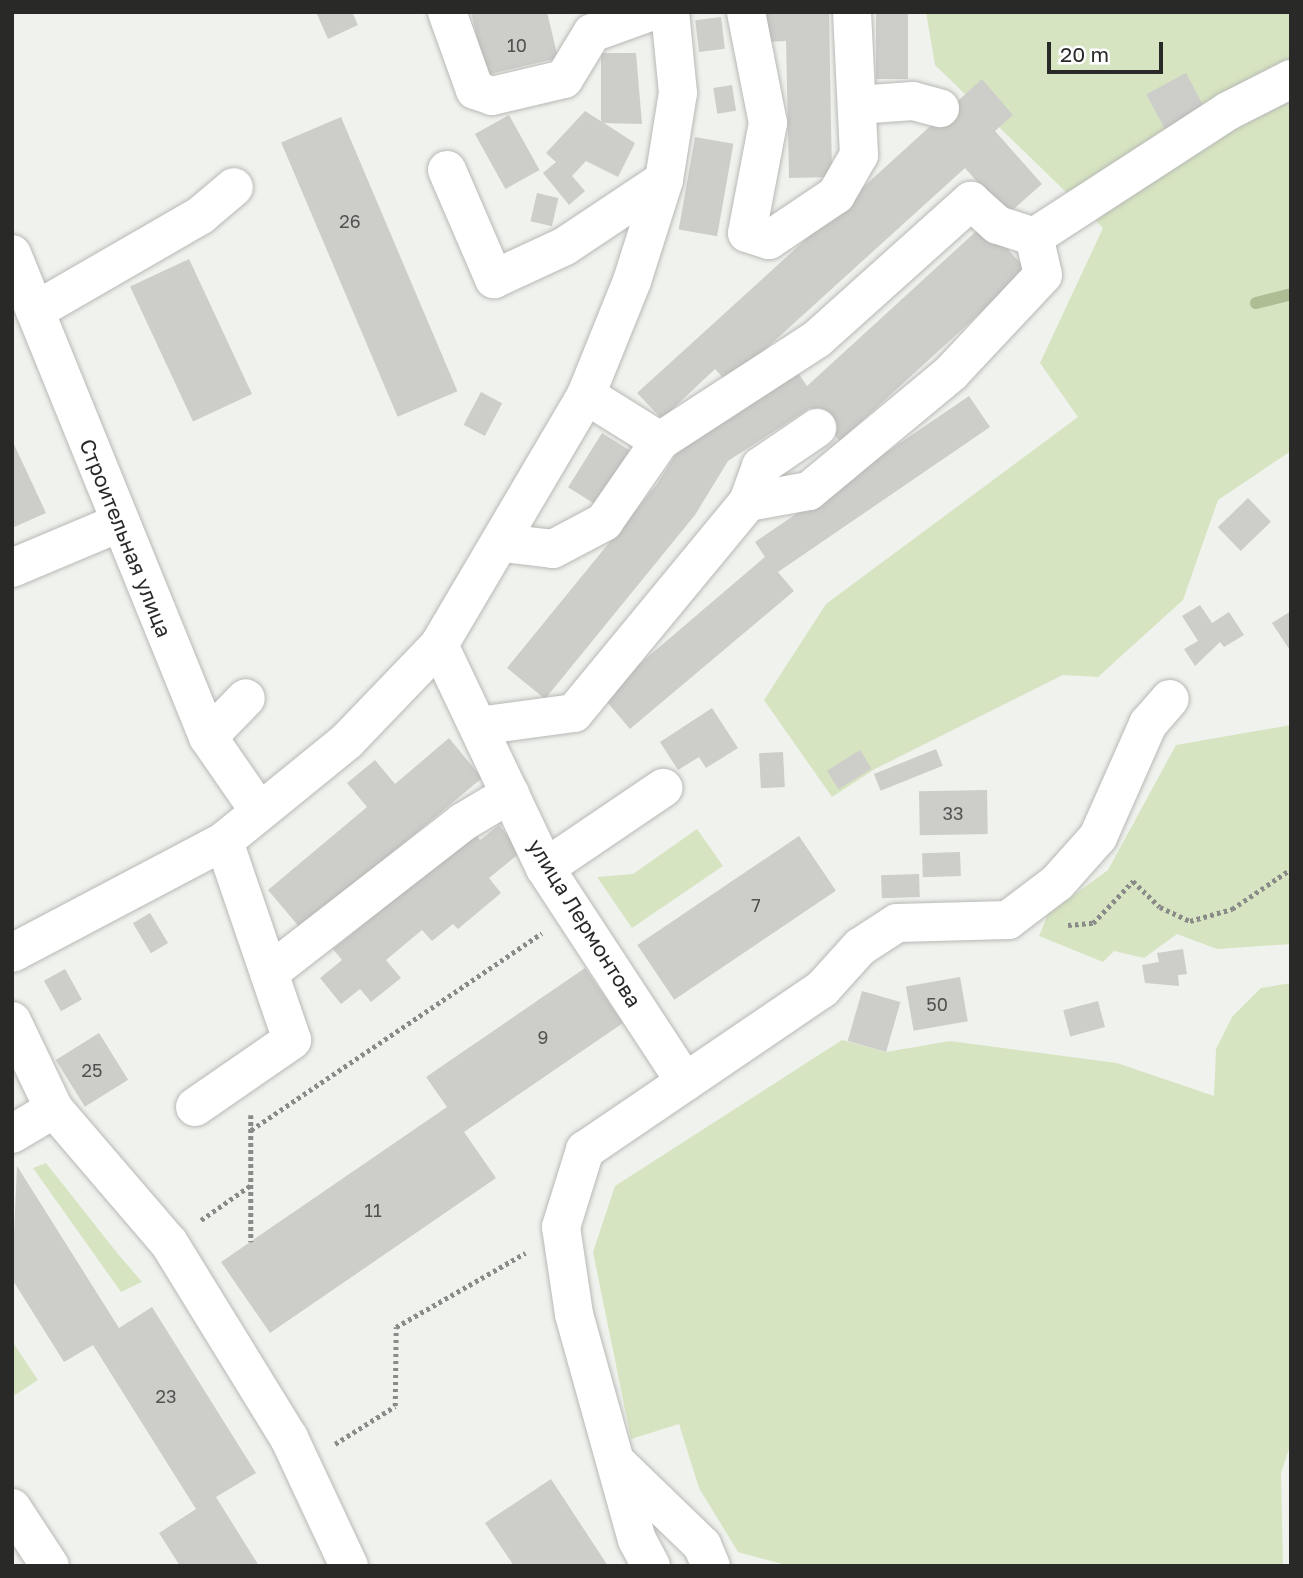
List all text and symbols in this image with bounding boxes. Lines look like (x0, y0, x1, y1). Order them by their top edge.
scale bar (1051, 28, 1166, 72)
house number: 10 (507, 34, 527, 56)
text: 20 m (1060, 41, 1109, 67)
house number: 26 (339, 210, 361, 232)
street label: Строительная улица (75, 435, 177, 641)
house number: 33 (942, 802, 964, 824)
street label: улица Лермонтова (523, 834, 647, 1012)
house number: 7 (751, 894, 761, 916)
house number: 50 (926, 993, 948, 1015)
house number: 9 (538, 1026, 548, 1048)
house number: 25 (82, 1059, 102, 1081)
house number: 11 (364, 1199, 382, 1221)
house number: 23 (156, 1385, 176, 1407)

